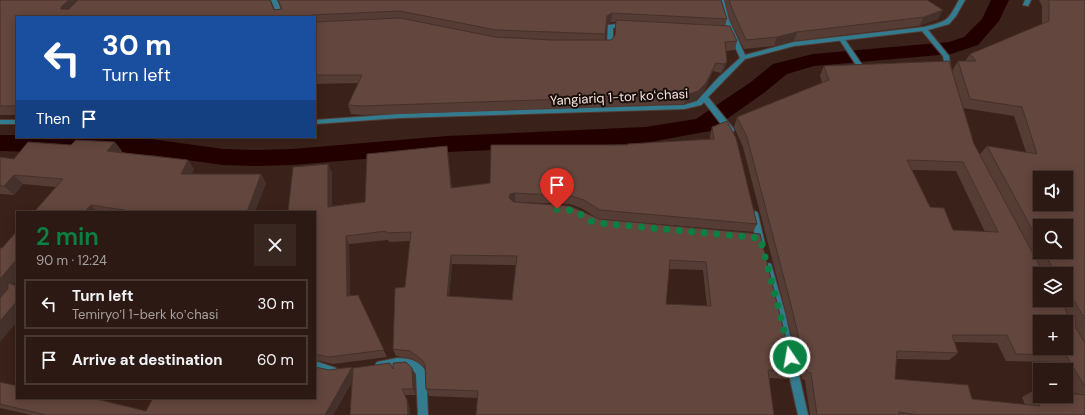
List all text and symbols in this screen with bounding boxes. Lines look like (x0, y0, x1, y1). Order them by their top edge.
text: 30 m (102, 27, 172, 64)
icon: left (36, 32, 88, 84)
text: Turn left (102, 63, 171, 87)
street label: Yangiariq 1-tor koʻchasi (549, 85, 689, 109)
icon: arrive (78, 108, 100, 130)
text: Then (36, 109, 70, 129)
pin (540, 168, 574, 209)
map controls (1033, 171, 1073, 403)
button: sound (1033, 171, 1073, 211)
icon: arrive (546, 174, 568, 196)
button: search (1033, 219, 1073, 259)
text: 2 min (36, 221, 99, 252)
button: close (254, 224, 296, 266)
text: 90 m · 12:24 (36, 252, 107, 269)
button: layers (1033, 267, 1073, 307)
text: Turn left (72, 286, 133, 306)
icon: left (38, 293, 60, 315)
text: 30 m (258, 294, 294, 314)
text: Temiryoʼl 1-berk koʼchasi (72, 306, 218, 323)
button: + (1033, 315, 1073, 355)
position arrow (769, 336, 811, 378)
icon: arrive (38, 349, 60, 371)
text: Arrive at destination (72, 350, 223, 370)
text: 60 m (257, 350, 294, 370)
button: − (1033, 363, 1073, 403)

